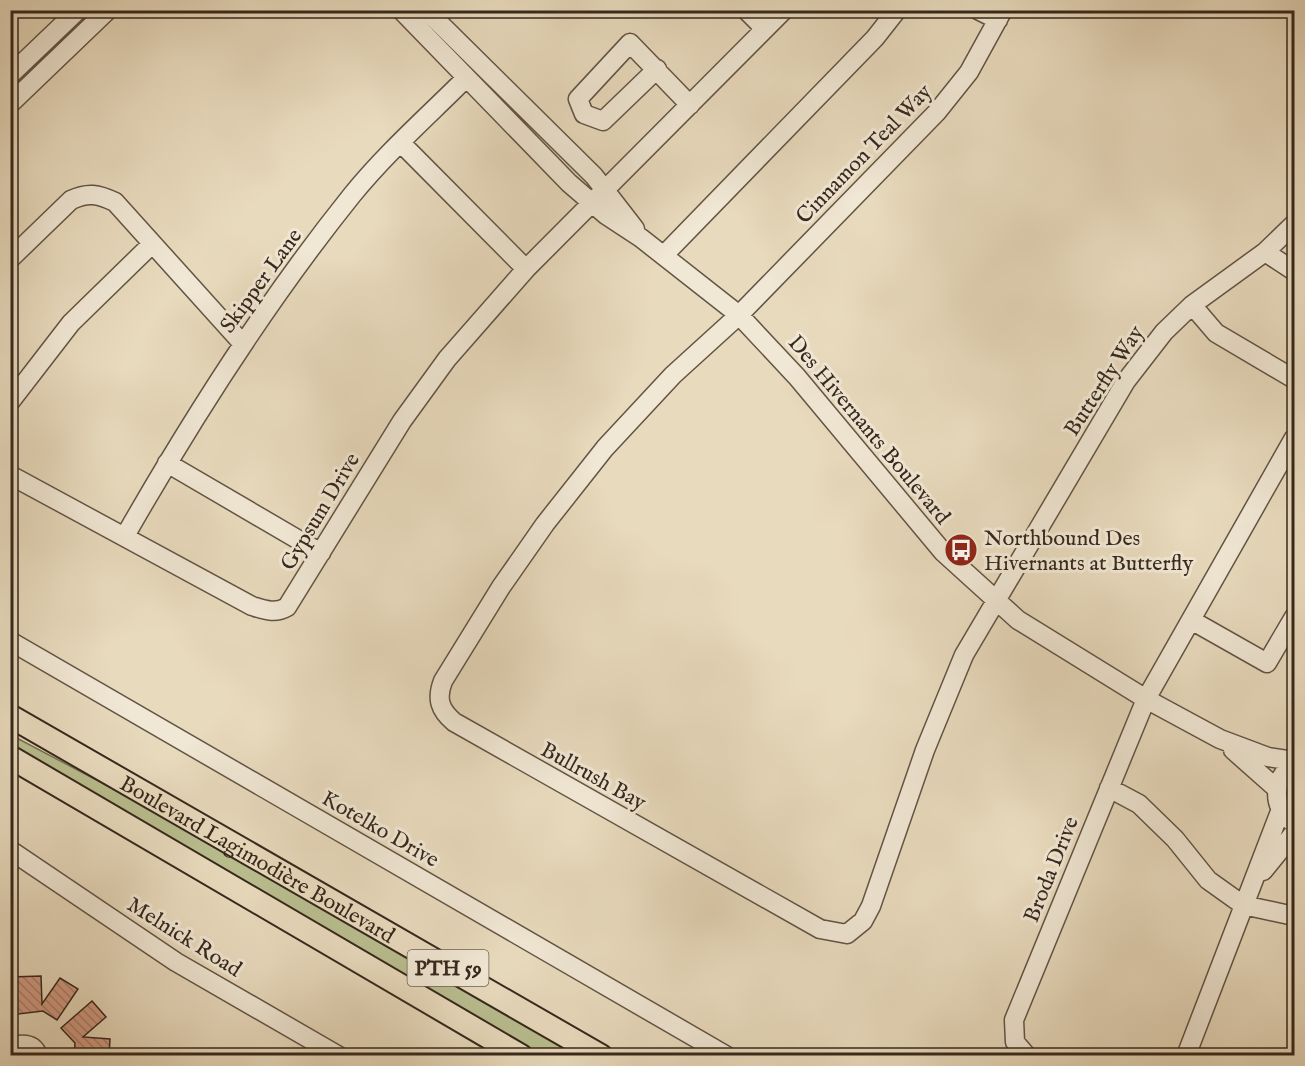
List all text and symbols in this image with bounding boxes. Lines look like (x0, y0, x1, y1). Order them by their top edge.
street label: Cinnamon Teal Way (790, 78, 939, 230)
street label: Skipper Lane (214, 223, 309, 339)
street label: Butterfly Way (1059, 320, 1151, 442)
street label: Des Hivernants Boulevard (781, 330, 956, 531)
street label: Gypsum Drive (275, 448, 367, 576)
place label: Northbound Des Hivernants at Butterfly (984, 525, 1193, 578)
bus stop icon: Northbound Des Hivernants at Butterfly (943, 532, 979, 568)
street label: Bullrush Bay (535, 736, 651, 817)
street label: Boulevard Lagimodière Boulevard (114, 770, 400, 951)
street label: Kotelko Drive (316, 785, 444, 875)
street label: Broda Drive (1018, 813, 1086, 927)
street label: Melnick Road (121, 891, 247, 984)
road number: PTH 59 (408, 950, 488, 986)

